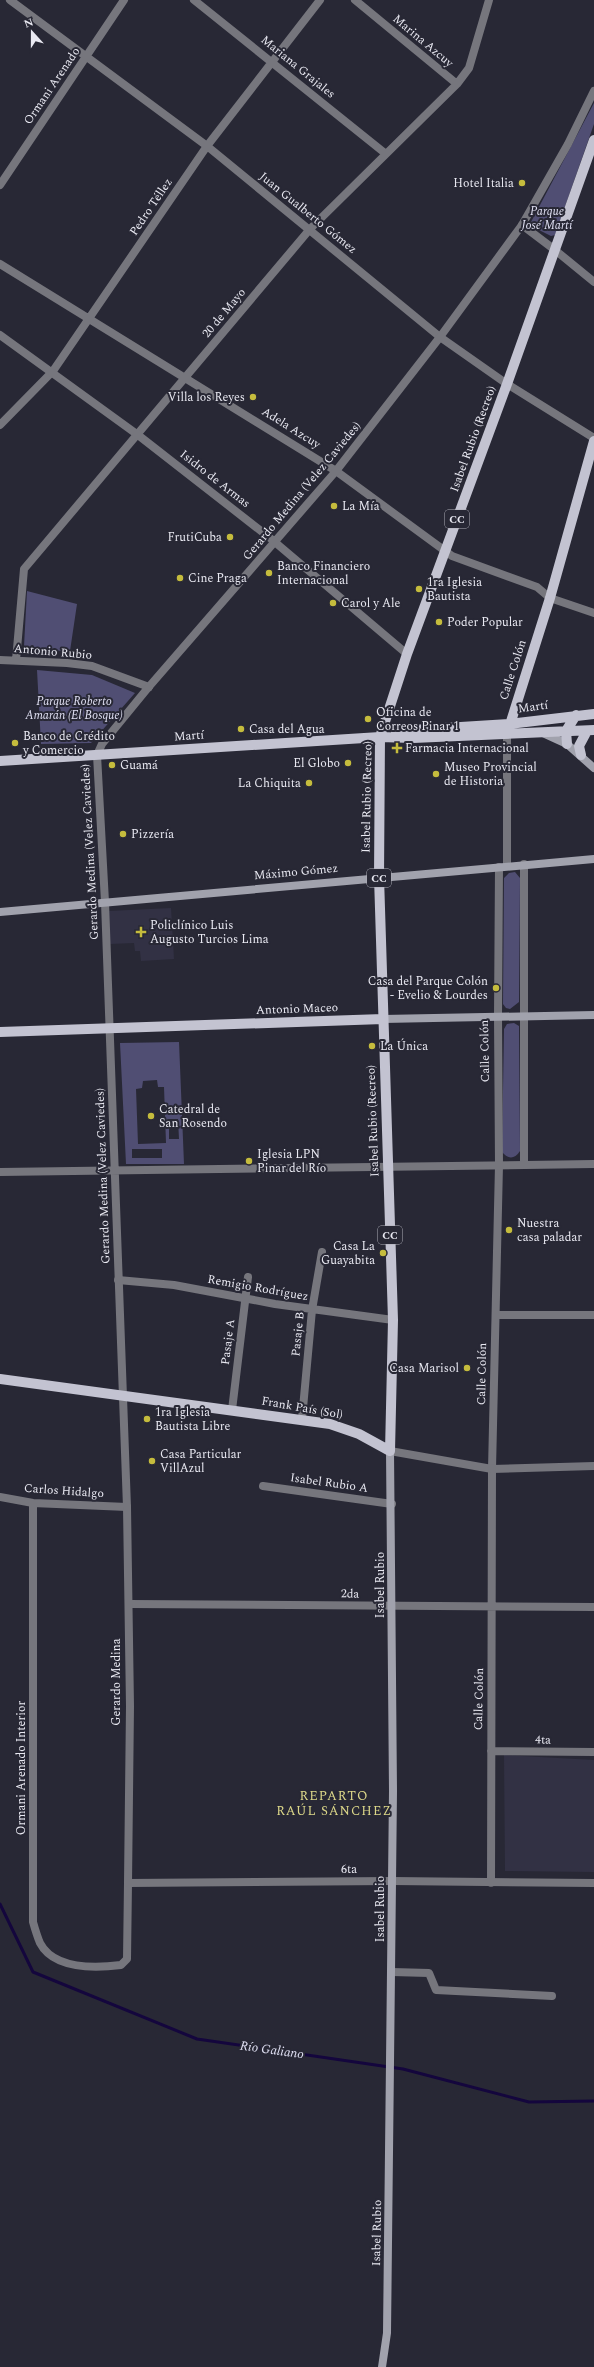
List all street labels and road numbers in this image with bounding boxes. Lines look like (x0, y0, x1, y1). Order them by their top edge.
street label: Marina Azcuy (388, 10, 459, 73)
street label: Mariana Grajales (256, 31, 340, 103)
street label: Ormani Arenado (19, 43, 85, 129)
street label: Juan Gualberto Gómez (255, 168, 361, 258)
street label: Pedro Téllez (125, 174, 177, 240)
street label: 20 de Mayo (197, 284, 251, 342)
street label: Isabel Rubio (Recreo) (445, 383, 501, 495)
street label: Adela Azcuy (258, 402, 325, 454)
street label: Gerardo Medina (Velez Caviedes) (238, 417, 366, 565)
street label: Isidro de Armas (176, 445, 254, 513)
road number: CC (445, 510, 469, 528)
street label: Calle Colón (494, 637, 532, 703)
street label: Antonio Rubio (13, 639, 93, 665)
street label: Martí (517, 695, 550, 719)
street label: Martí (173, 725, 206, 747)
street label: Isabel Rubio (Recreo) (357, 741, 377, 853)
street label: Gerardo Medina (Velez Caviedes) (76, 764, 104, 940)
street label: Máximo Gómez (253, 859, 339, 885)
road number: CC (367, 869, 391, 887)
street label: Antonio Maceo (256, 998, 338, 1020)
street label: Calle Colón (475, 1020, 495, 1082)
street label: Isabel Rubio (Recreo) (362, 1065, 384, 1177)
street label: Gerardo Medina (Velez Caviedes) (90, 1088, 116, 1264)
road number: CC (378, 1226, 402, 1244)
street label: Remigio Rodríguez (206, 1270, 310, 1306)
street label: Pasaje B (286, 1311, 310, 1357)
street label: Pasaje A (216, 1318, 240, 1366)
street label: Calle Colón (472, 1343, 492, 1405)
street label: Frank País (Sol) (260, 1391, 344, 1425)
street label: Isabel Rubio A (289, 1468, 369, 1498)
street label: Carlos Hidalgo (23, 1479, 105, 1503)
street label: Isabel Rubio (371, 1552, 390, 1618)
street label: 2da (341, 1584, 360, 1604)
street label: Gerardo Medina (107, 1638, 126, 1726)
street label: Calle Colón (469, 1668, 489, 1730)
street label: Ormani Arenado Interior (12, 1701, 31, 1835)
street label: 4ta (535, 1730, 551, 1750)
street label: 6ta (341, 1860, 357, 1879)
street label: Isabel Rubio (371, 1876, 390, 1942)
street label: Isabel Rubio (367, 2200, 387, 2266)

